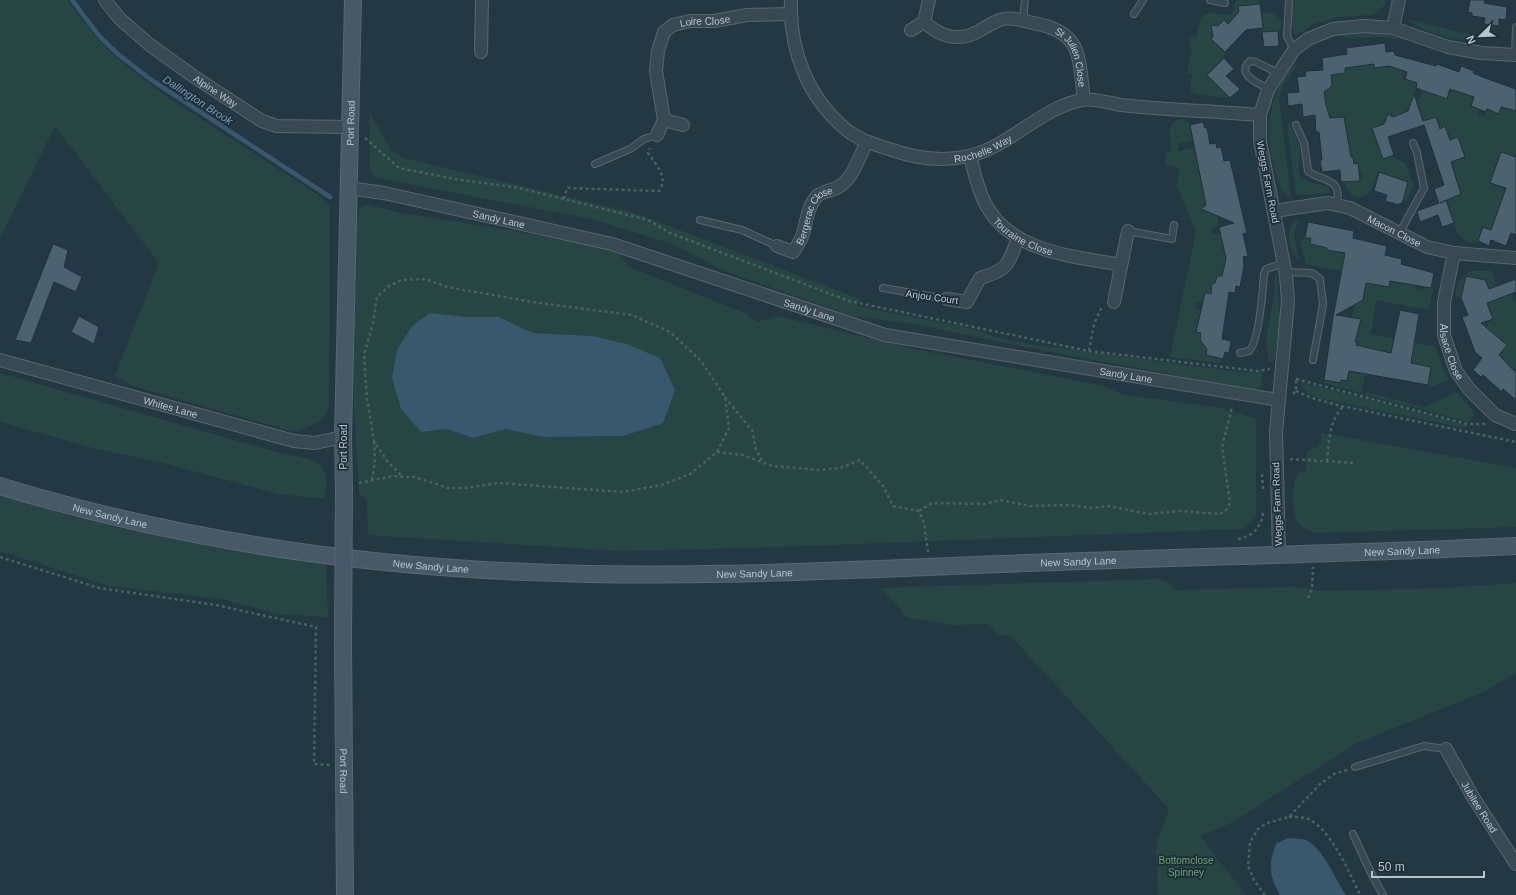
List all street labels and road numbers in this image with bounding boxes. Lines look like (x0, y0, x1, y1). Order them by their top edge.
street label: Loire Close (679, 13, 731, 29)
street label: St Julien Close (1054, 25, 1088, 88)
street label: Alpine Way (192, 72, 240, 109)
street label: Port Road (344, 100, 356, 146)
street label: Rochelle Way (953, 132, 1014, 164)
street label: Weggs Farm Road (1255, 140, 1281, 224)
street label: Bergerac Close (793, 184, 834, 247)
street label: Sandy Lane (472, 207, 526, 230)
street label: Macon Close (1366, 212, 1423, 249)
street label: Touraine Close (991, 215, 1055, 257)
street label: Anjou Court (905, 288, 959, 306)
street label: Sandy Lane (782, 296, 837, 324)
street label: Alsace Close (1438, 324, 1466, 382)
street label: Sandy Lane (1099, 365, 1154, 385)
street label: Whites Lane (142, 394, 199, 420)
street label: Port Road (338, 424, 349, 470)
street label: Weggs Farm Road (1270, 462, 1284, 546)
street label: New Sandy Lane (72, 501, 149, 530)
street label: New Sandy Lane (1364, 544, 1441, 558)
street label: New Sandy Lane (1040, 554, 1117, 568)
street label: New Sandy Lane (392, 557, 470, 574)
street label: New Sandy Lane (716, 567, 793, 579)
street label: Port Road (338, 748, 350, 794)
street label: Jubilee Road (1460, 779, 1500, 835)

